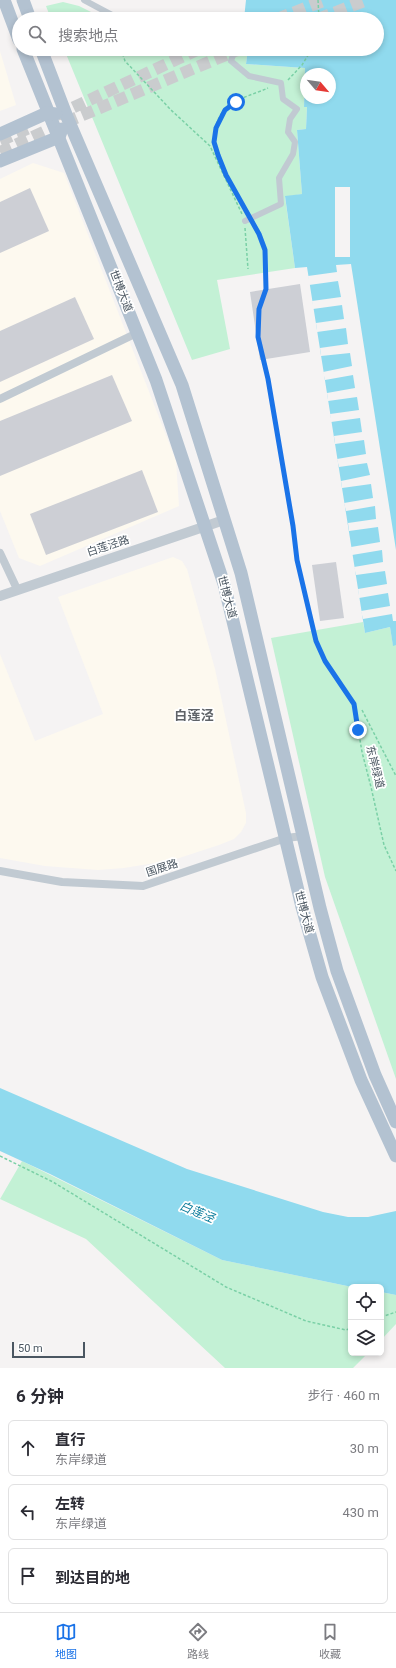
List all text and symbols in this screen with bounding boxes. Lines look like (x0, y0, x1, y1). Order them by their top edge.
search box (12, 12, 384, 56)
icon: search (26, 23, 48, 45)
text: 搜索地点 (58, 27, 118, 45)
north arrow (300, 68, 336, 104)
route start (227, 93, 245, 111)
street label: 世博大道 (107, 268, 135, 314)
street label: 白莲泾路 (85, 533, 131, 559)
street label: 世博大道 (215, 574, 239, 620)
district label: 白莲泾 (174, 708, 214, 723)
route end (349, 721, 367, 739)
street label: 东岸绿道 (363, 744, 387, 790)
street label: 国展路 (144, 857, 180, 879)
street label: 世博大道 (292, 889, 316, 935)
water label: 白莲泾 (178, 1199, 217, 1226)
map controls (348, 1284, 384, 1356)
button: locate (348, 1284, 384, 1320)
button: layers (348, 1320, 384, 1356)
scale bar (12, 1340, 85, 1359)
text: 50 m (18, 1342, 43, 1355)
text: 6 分钟 (16, 1386, 64, 1406)
text: 步行 · 460 m (308, 1388, 380, 1403)
text: 直行 (55, 1431, 85, 1449)
icon: ahead (17, 1437, 39, 1459)
text: 30 m (350, 1441, 379, 1456)
text: 东岸绿道 (55, 1452, 107, 1467)
text: 左转 (55, 1495, 85, 1513)
icon: left (17, 1501, 39, 1523)
text: 430 m (342, 1505, 379, 1520)
text: 东岸绿道 (55, 1516, 107, 1531)
icon: arrive (17, 1565, 39, 1587)
text: 到达目的地 (55, 1569, 130, 1587)
tab: 地图 (55, 1621, 77, 1661)
tab: 路线 (187, 1621, 209, 1661)
tab: 收藏 (319, 1621, 341, 1661)

